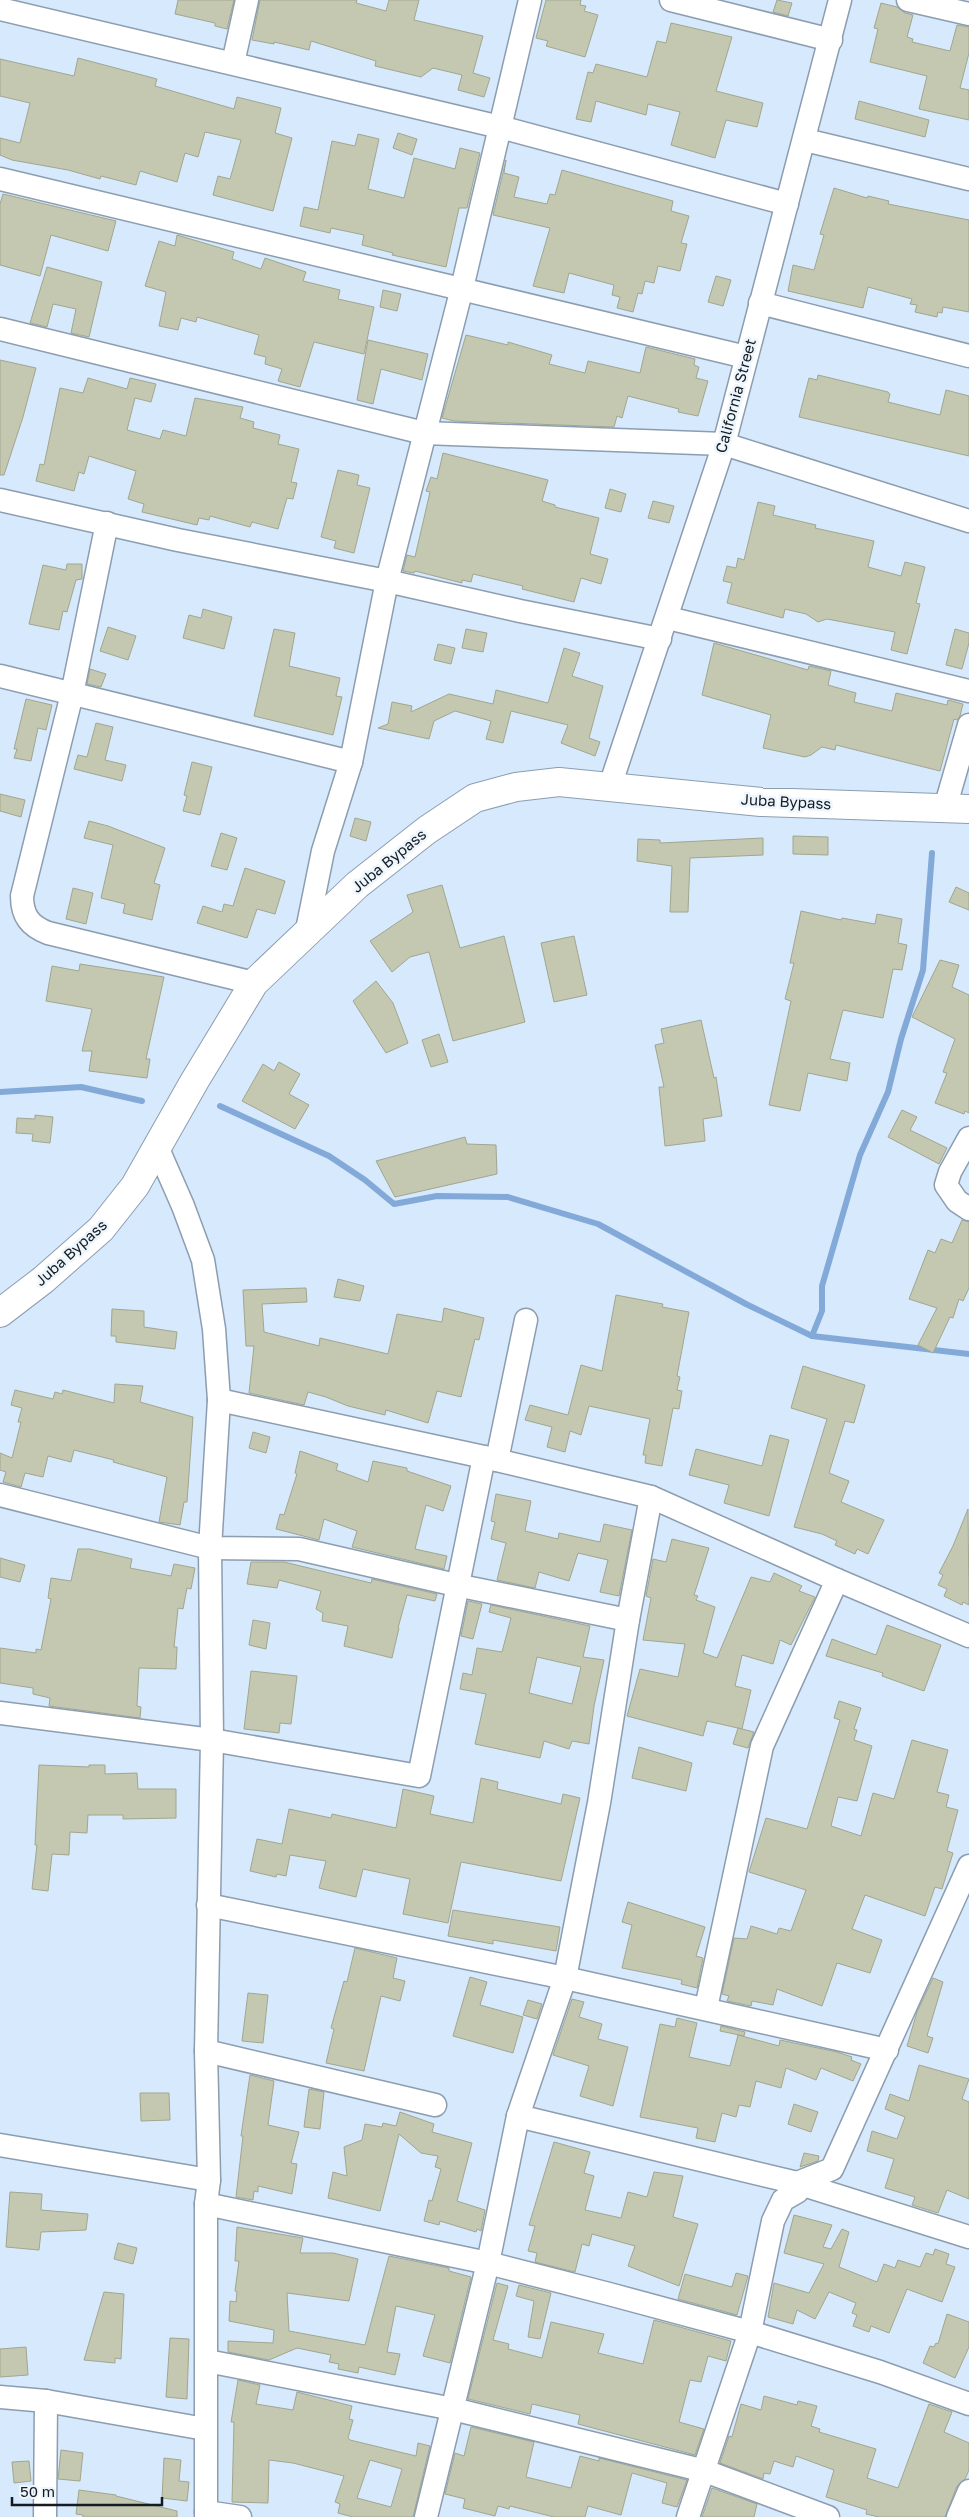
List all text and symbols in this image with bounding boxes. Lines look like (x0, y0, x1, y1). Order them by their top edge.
street label: California Street (711, 337, 759, 455)
street label: Juba Bypass (740, 790, 832, 812)
street label: Juba Bypass (347, 825, 429, 896)
street label: Juba Bypass (31, 1215, 110, 1289)
scale bar (12, 2474, 162, 2506)
text: 50 m (20, 2482, 55, 2500)

